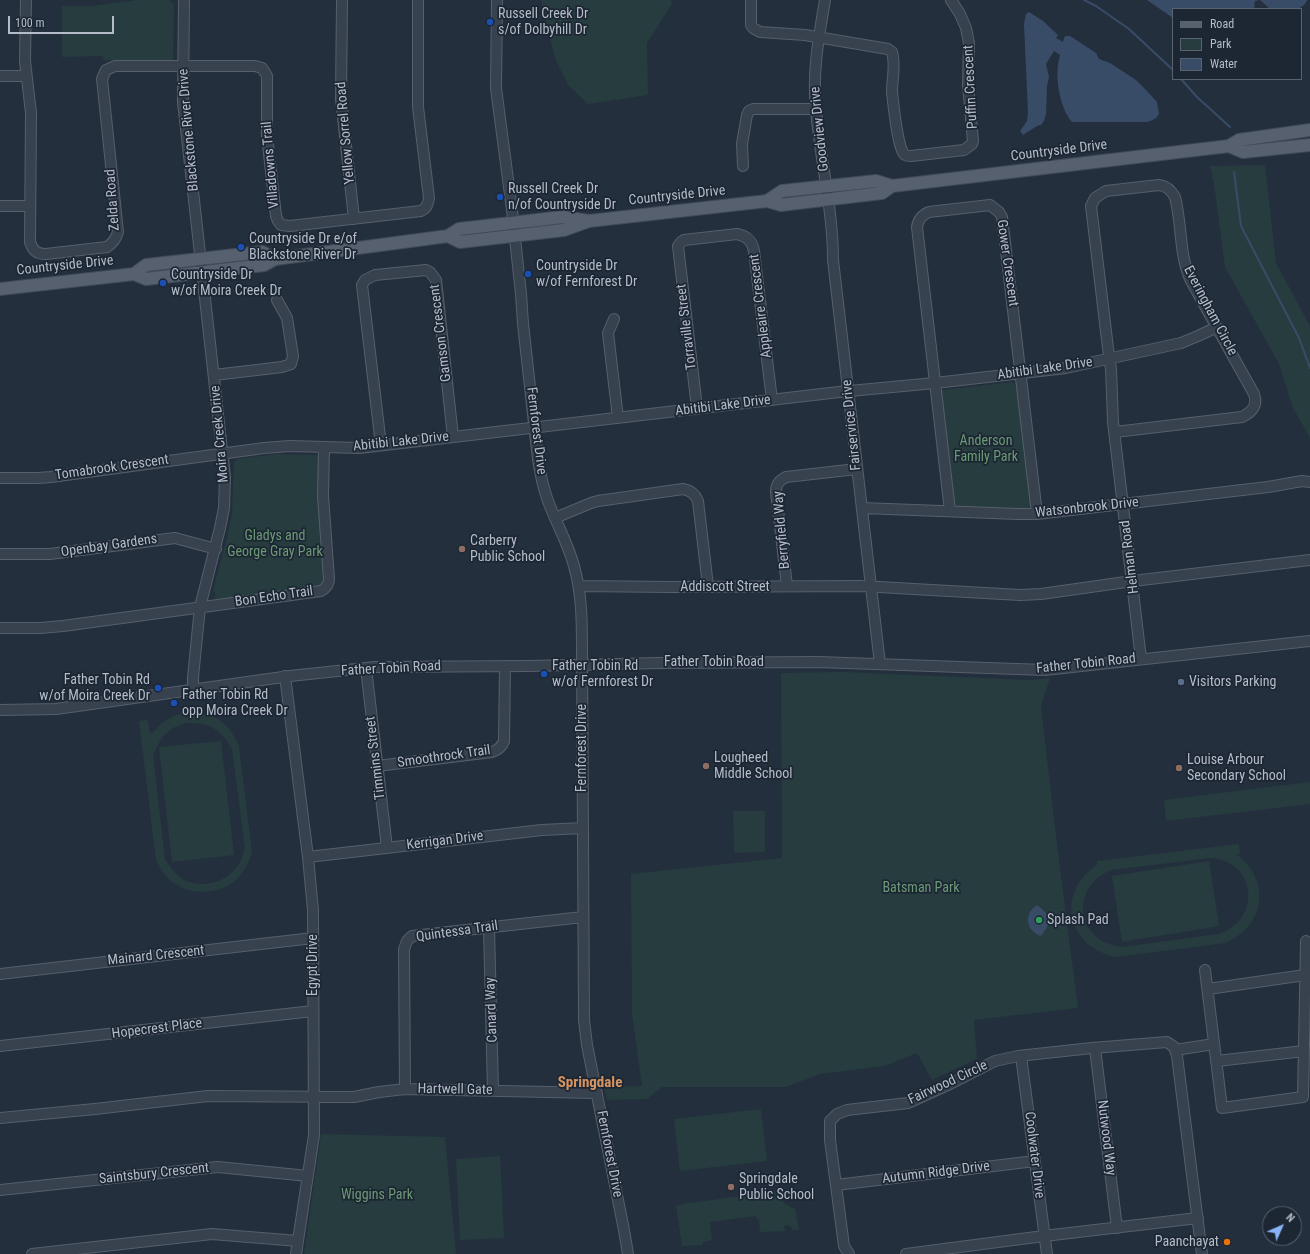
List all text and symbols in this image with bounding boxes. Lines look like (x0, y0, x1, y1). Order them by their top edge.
place label: Russell Creek Dr s/of Dolbyhill Dr (498, 6, 588, 38)
scale bar (10, 8, 116, 34)
legend (1172, 8, 1302, 80)
text: 100 m (15, 16, 45, 30)
marker: Russell Creek Dr s/of Dolbyhill Dr (485, 17, 495, 27)
text: Road (1210, 17, 1234, 31)
text: Park (1210, 37, 1231, 51)
street label: Puffin Crescent (960, 45, 982, 129)
text: Water (1210, 57, 1238, 71)
street label: Blackstone River Drive (175, 68, 203, 192)
street label: Yellow Sorrel Road (333, 81, 359, 185)
street label: Goodview Drive (807, 86, 833, 172)
street label: Villadowns Trail (259, 121, 283, 209)
street label: Countryside Drive (1010, 137, 1108, 165)
street label: Zelda Road (102, 169, 124, 231)
place label: Russell Creek Dr n/of Countryside Dr (508, 181, 616, 214)
street label: Countryside Drive (628, 183, 726, 209)
marker: Russell Creek Dr n/of Countryside Dr (495, 192, 505, 202)
street label: Gower Crescent (993, 219, 1021, 307)
place label: Countryside Dr e/of Blackstone River Dr (249, 231, 357, 264)
marker: Countryside Dr e/of Blackstone River Dr (236, 242, 246, 252)
street label: Countryside Drive (16, 253, 114, 279)
street label: Appleaire Crescent (746, 253, 776, 359)
place label: Countryside Dr w/of Fernforest Dr (536, 258, 637, 290)
street label: Everingham Circle (1179, 263, 1241, 359)
place label: Countryside Dr w/of Moira Creek Dr (171, 267, 282, 300)
marker: Countryside Dr w/of Fernforest Dr (523, 269, 533, 279)
marker: Countryside Dr w/of Moira Creek Dr (158, 278, 168, 288)
street label: Gamson Crescent (427, 283, 455, 383)
street label: Torraville Street (673, 283, 701, 371)
street label: Abitibi Lake Drive (996, 354, 1094, 384)
street label: Fairservice Drive (839, 379, 865, 471)
street label: Moira Creek Drive (207, 385, 233, 483)
street label: Fernforest Drive (522, 386, 550, 476)
street label: Abitibi Lake Drive (674, 392, 772, 420)
street label: Abitibi Lake Drive (352, 429, 450, 455)
park label: Anderson Family Park (954, 433, 1018, 466)
street label: Tomabrook Crescent (54, 452, 170, 484)
street label: Berryfield Way (770, 490, 794, 570)
street label: Watsonbrook Drive (1034, 494, 1140, 522)
street label: Helman Road (1117, 519, 1143, 595)
park label: Gladys and George Gray Park (227, 528, 323, 560)
street label: Openbay Gardens (60, 531, 158, 561)
place label: Carberry Public School (470, 533, 545, 566)
marker: Carberry Public School (457, 544, 467, 554)
street label: Addiscott Street (680, 579, 770, 595)
street label: Bon Echo Trail (234, 583, 314, 611)
street label: Father Tobin Road (1035, 650, 1137, 678)
street label: Father Tobin Road (664, 654, 764, 670)
street label: Father Tobin Road (341, 658, 441, 680)
place label: Father Tobin Rd w/of Fernforest Dr (552, 658, 653, 690)
marker: Father Tobin Rd w/of Fernforest Dr (539, 669, 549, 679)
place label: Father Tobin Rd w/of Moira Creek Dr (39, 672, 150, 704)
place label: Visitors Parking (1189, 674, 1276, 690)
marker: Visitors Parking (1176, 677, 1186, 687)
marker: Father Tobin Rd w/of Moira Creek Dr (153, 683, 163, 693)
place label: Father Tobin Rd opp Moira Creek Dr (182, 687, 288, 720)
marker: Father Tobin Rd opp Moira Creek Dr (169, 698, 179, 708)
street label: Fernforest Drive (574, 704, 590, 792)
street label: Timmins Street (363, 715, 389, 801)
street label: Smoothrock Trail (396, 742, 492, 772)
place label: Lougheed Middle School (714, 750, 792, 782)
place label: Louise Arbour Secondary School (1187, 752, 1286, 784)
marker: Lougheed Middle School (701, 761, 711, 771)
marker: Louise Arbour Secondary School (1174, 763, 1184, 773)
street label: Kerrigan Drive (406, 828, 484, 854)
park label: Batsman Park (882, 880, 960, 896)
place label: Splash Pad (1047, 912, 1109, 928)
marker: Splash Pad (1034, 915, 1044, 925)
street label: Quintessa Trail (415, 918, 499, 946)
street label: Egypt Drive (305, 934, 321, 996)
street label: Mainard Crescent (107, 943, 205, 969)
street label: Canard Way (482, 977, 502, 1043)
street label: Hopecrest Place (111, 1015, 203, 1043)
street label: Fairwood Circle (906, 1057, 990, 1109)
district label: Springdale (558, 1074, 622, 1092)
street label: Hartwell Gate (417, 1081, 493, 1099)
street label: Nutwood Way (1093, 1099, 1119, 1177)
street label: Fernforest Drive (592, 1109, 626, 1199)
street label: Coolwater Drive (1020, 1111, 1048, 1199)
street label: Autumn Ridge Drive (881, 1158, 991, 1188)
street label: Saintsbury Crescent (98, 1160, 210, 1188)
place label: Springdale Public School (739, 1171, 814, 1204)
marker: Springdale Public School (726, 1182, 736, 1192)
park label: Wiggins Park (341, 1187, 413, 1203)
north arrow (1262, 1206, 1302, 1246)
text: N (1283, 1211, 1297, 1225)
place label: Paanchayat (1155, 1234, 1219, 1250)
marker: Paanchayat (1222, 1237, 1232, 1247)

